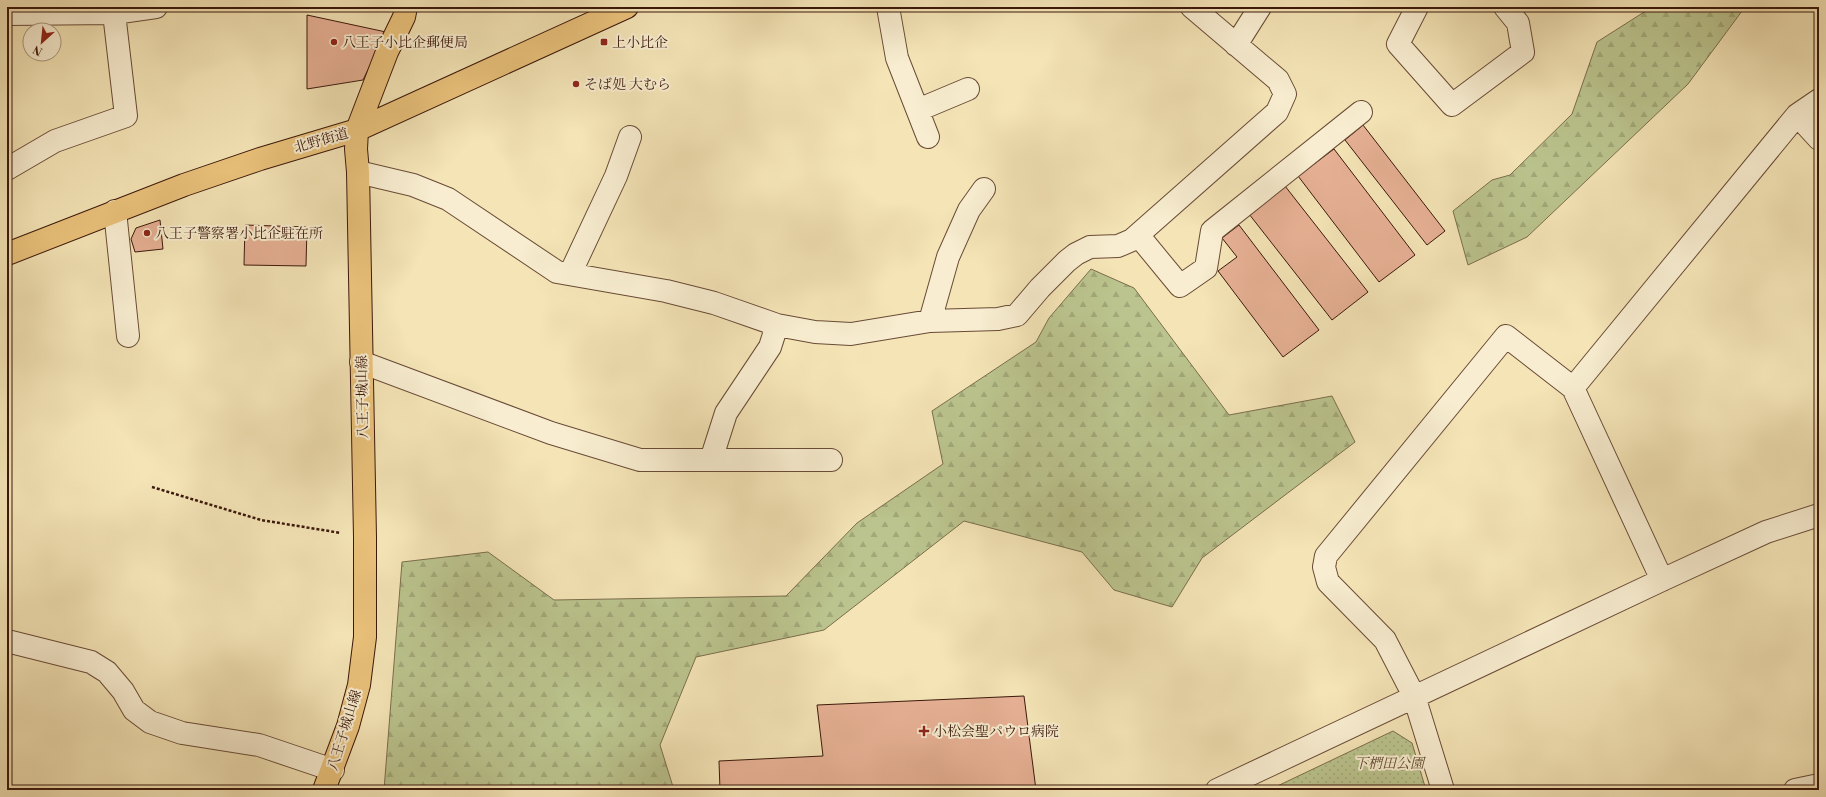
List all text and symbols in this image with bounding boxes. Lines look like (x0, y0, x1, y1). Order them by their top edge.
north arrow (22, 22, 62, 62)
place label: 八王子小比企郵便局 (342, 34, 468, 52)
place label: 上小比企 (612, 34, 668, 52)
marker: 八王子小比企郵便局 (329, 37, 339, 47)
marker: 上小比企 (599, 37, 609, 47)
text: N (31, 42, 45, 58)
place label: そば処 大むら (584, 76, 671, 94)
marker: そば処 大むら (571, 79, 581, 89)
street label: 北野街道 (292, 125, 351, 157)
place label: 八王子警察署小比企駐在所 (155, 225, 323, 243)
marker: 八王子警察署小比企駐在所 (142, 228, 152, 238)
street label: 八王子城山線 (353, 355, 373, 439)
street label: 八王子城山線 (324, 687, 366, 773)
place label: 小松会聖パウロ病院 (933, 723, 1059, 741)
marker: 小松会聖パウロ病院 (918, 725, 930, 737)
park label: 下椚田公園 (1354, 755, 1426, 773)

